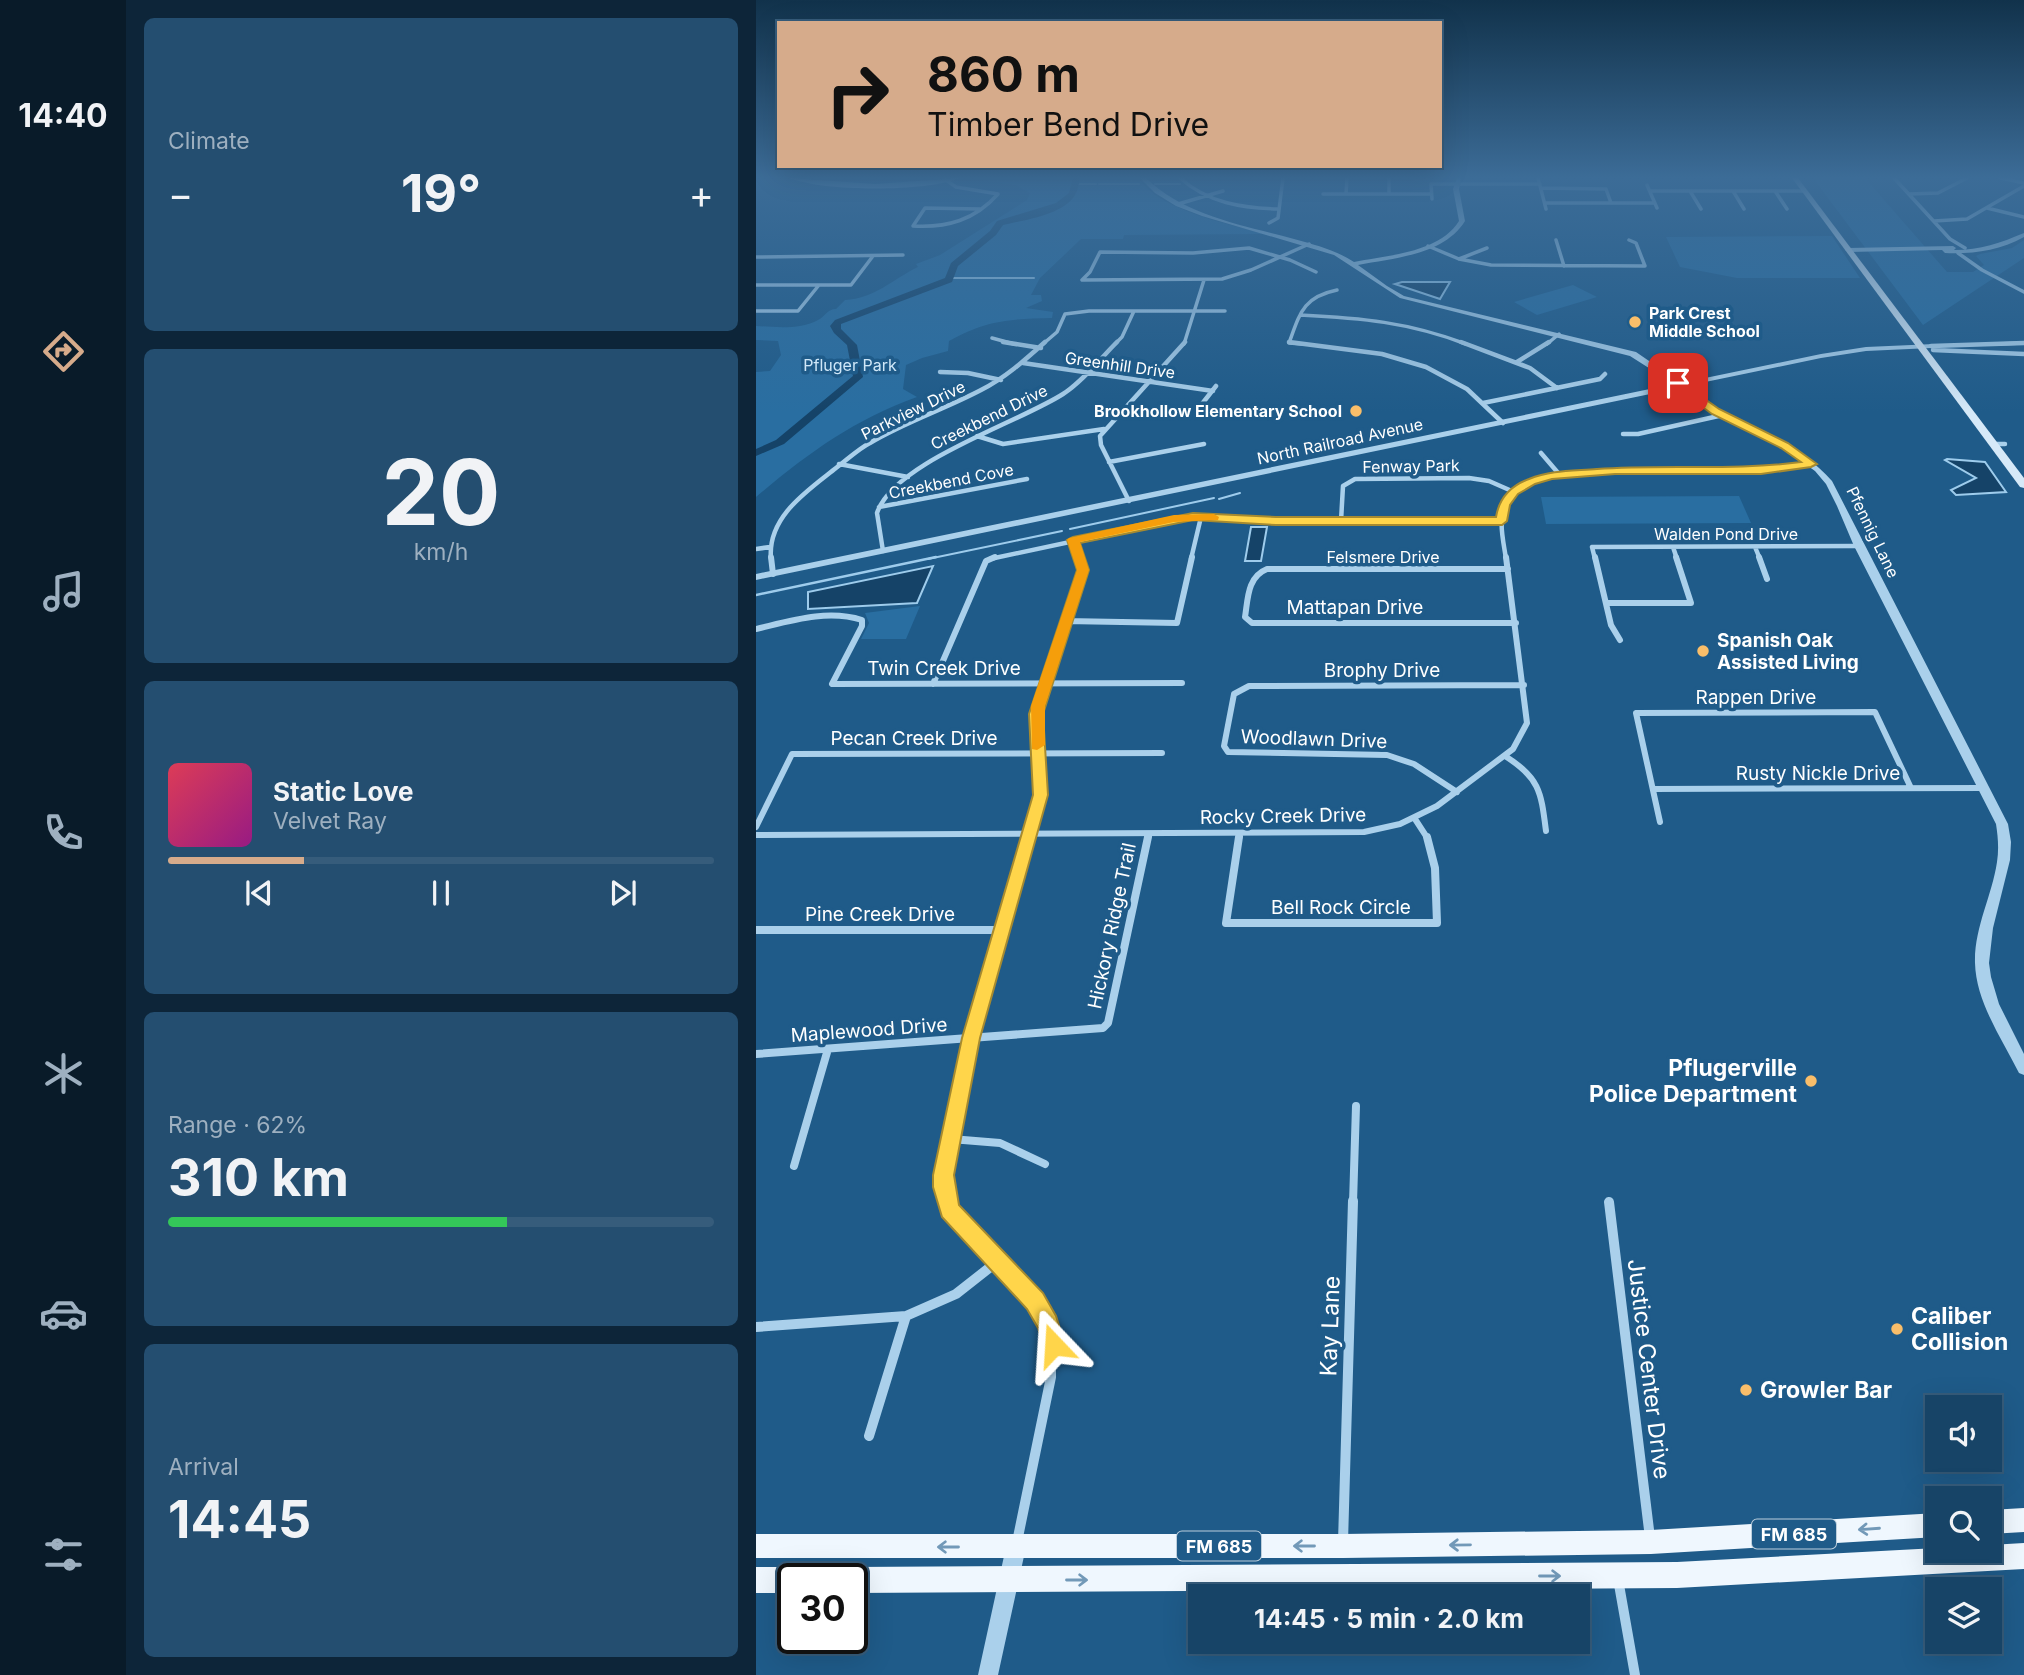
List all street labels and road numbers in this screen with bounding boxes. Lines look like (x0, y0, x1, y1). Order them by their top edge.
street label: Greenhill Drive (1064, 347, 1176, 383)
street label: Parkview Drive (858, 376, 968, 444)
street label: Creekbend Drive (927, 380, 1051, 454)
street label: North Railroad Avenue (1255, 414, 1425, 468)
street label: Fenway Park (1362, 455, 1460, 477)
street label: Creekbend Cove (887, 459, 1015, 503)
street label: Pfennig Lane (1842, 483, 1904, 581)
street label: Walden Pond Drive (1654, 524, 1798, 544)
street label: Felsmere Drive (1326, 547, 1440, 567)
street label: Mattapan Drive (1287, 596, 1423, 619)
street label: Twin Creek Drive (867, 657, 1021, 680)
street label: Brophy Drive (1324, 659, 1440, 682)
street label: Rappen Drive (1696, 686, 1816, 709)
street label: Woodlawn Drive (1240, 725, 1388, 753)
street label: Pecan Creek Drive (830, 727, 998, 750)
street label: Rusty Nickle Drive (1736, 762, 1900, 785)
street label: Rocky Creek Drive (1200, 803, 1366, 829)
street label: Hickory Ridge Trail (1083, 841, 1141, 1011)
street label: Bell Rock Circle (1271, 896, 1411, 919)
street label: Pine Creek Drive (805, 903, 955, 926)
street label: Maplewood Drive (790, 1013, 948, 1047)
street label: Justice Center Drive (1622, 1257, 1676, 1481)
street label: Kay Lane (1314, 1275, 1346, 1377)
road number: FM 685 (1752, 1520, 1836, 1548)
road number: FM 685 (1177, 1532, 1261, 1560)

